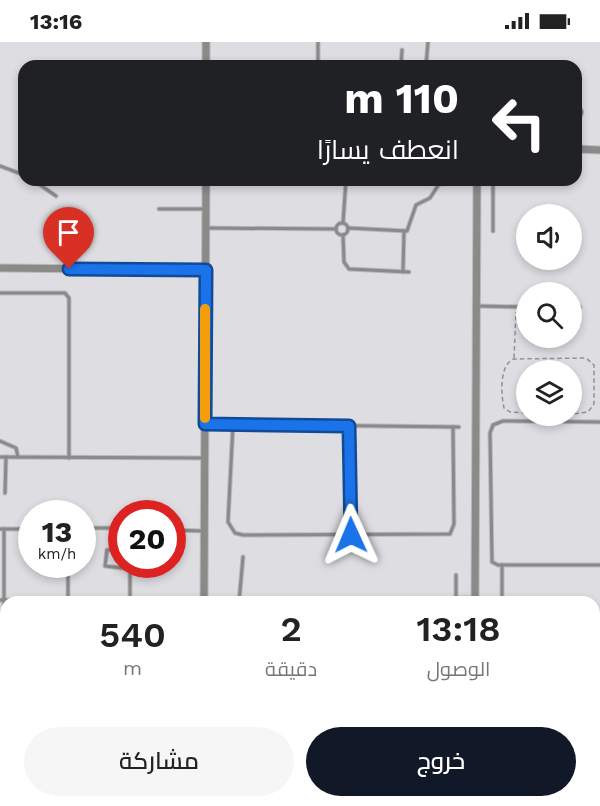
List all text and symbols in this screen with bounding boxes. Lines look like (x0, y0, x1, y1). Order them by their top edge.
text: 13:16 (30, 9, 82, 34)
text: 110 m (344, 74, 459, 123)
icon: left (480, 84, 558, 162)
text: انعطف يسارًا (317, 134, 459, 166)
map controls (516, 204, 582, 426)
button: sound (516, 204, 582, 270)
pin (43, 207, 94, 269)
icon: arrive (52, 216, 85, 249)
button: search (516, 282, 582, 348)
button: layers (516, 360, 582, 426)
speed limit sign: 20 (108, 500, 186, 578)
position arrow (319, 503, 383, 567)
text: 13 (42, 514, 72, 549)
text: km/h (38, 545, 76, 563)
text: 2 (280, 608, 302, 650)
text: 13:18 (416, 608, 501, 650)
text: 540 (99, 614, 166, 656)
text: m (123, 656, 142, 680)
text: دقيقة (265, 657, 317, 681)
text: الوصول (427, 657, 490, 681)
button: مشاركة (24, 727, 294, 796)
button: خروج (306, 727, 576, 796)

